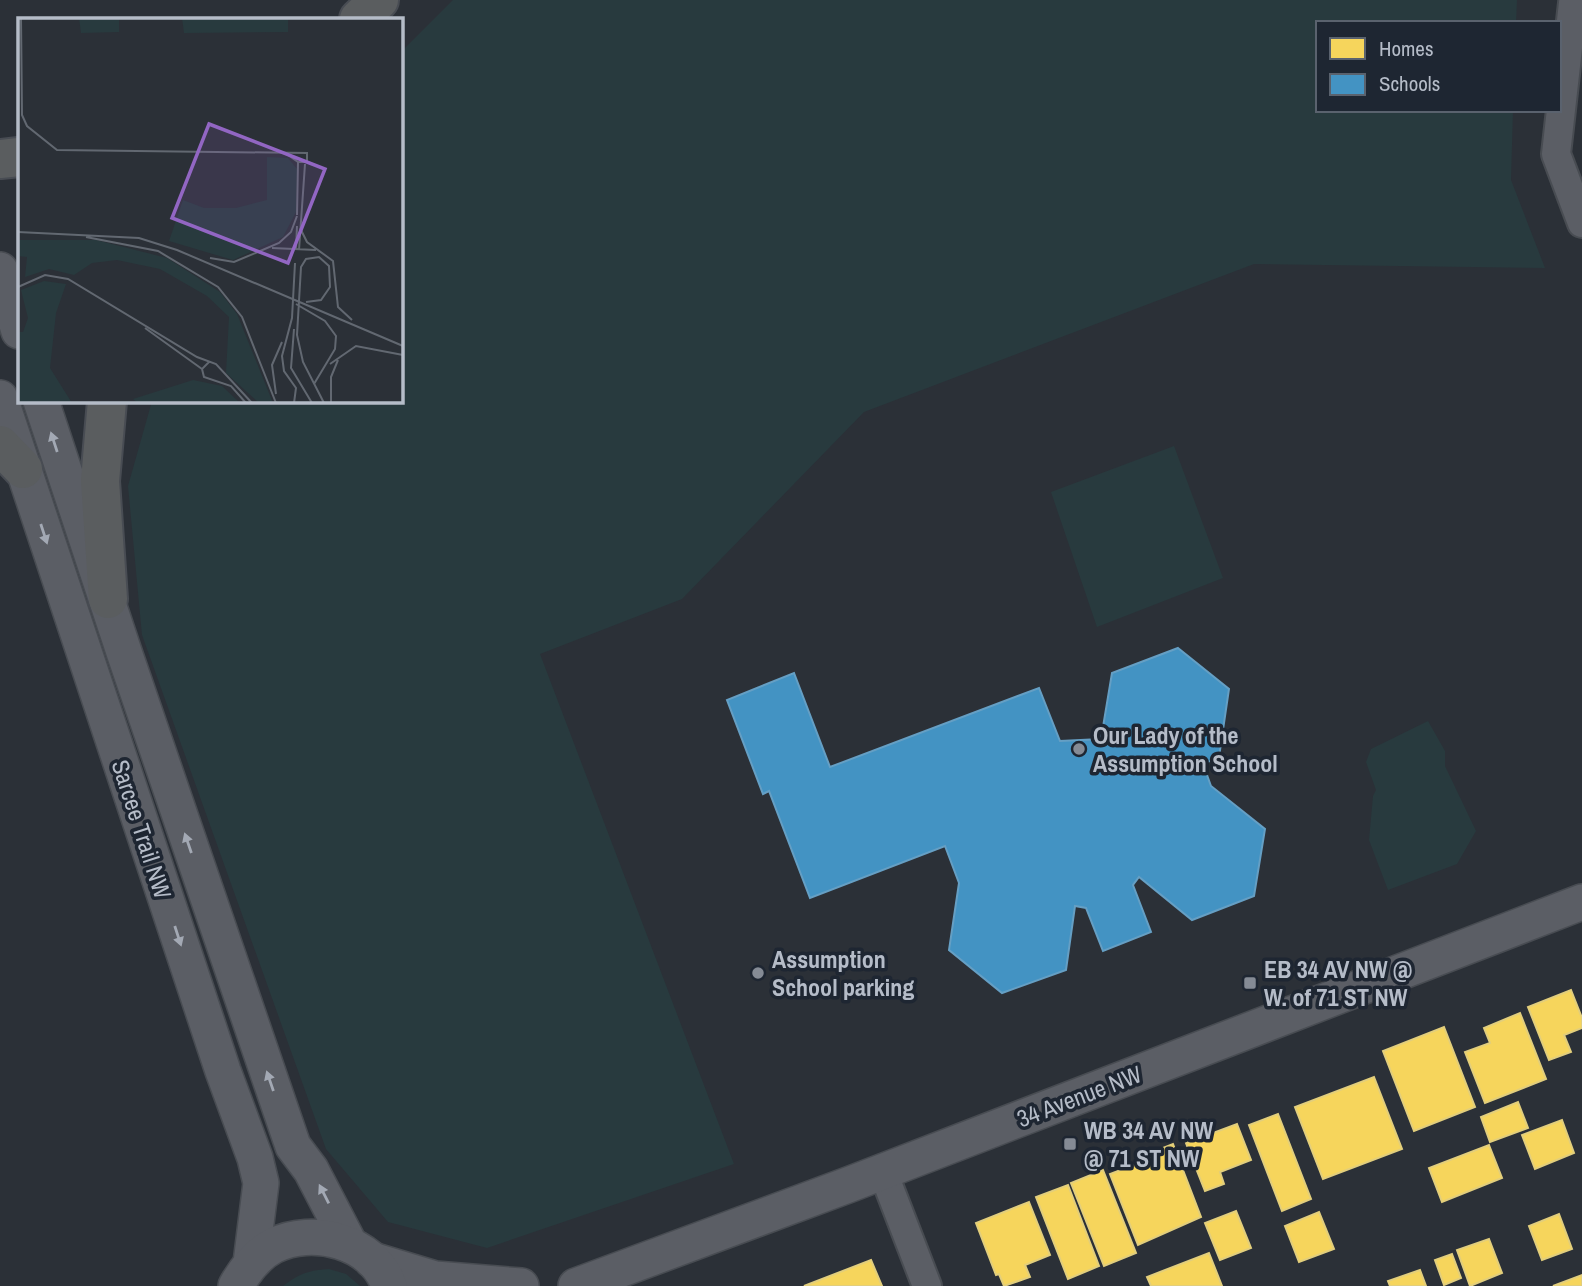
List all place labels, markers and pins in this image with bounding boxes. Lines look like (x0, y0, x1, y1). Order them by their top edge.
place label: Our Lady of the Assumption School (1093, 719, 1278, 779)
marker: Our Lady of the Assumption School (1071, 741, 1087, 757)
place label: Assumption School parking (772, 943, 914, 1003)
place label: EB 34 AV NW @ W. of 71 ST NW (1264, 953, 1412, 1013)
marker: Assumption School parking (750, 965, 766, 981)
marker: EB 34 AV NW @ W. of 71 ST NW (1242, 975, 1258, 991)
place label: WB 34 AV NW @ 71 ST NW (1084, 1114, 1213, 1174)
marker: WB 34 AV NW @ 71 ST NW (1062, 1136, 1078, 1152)

